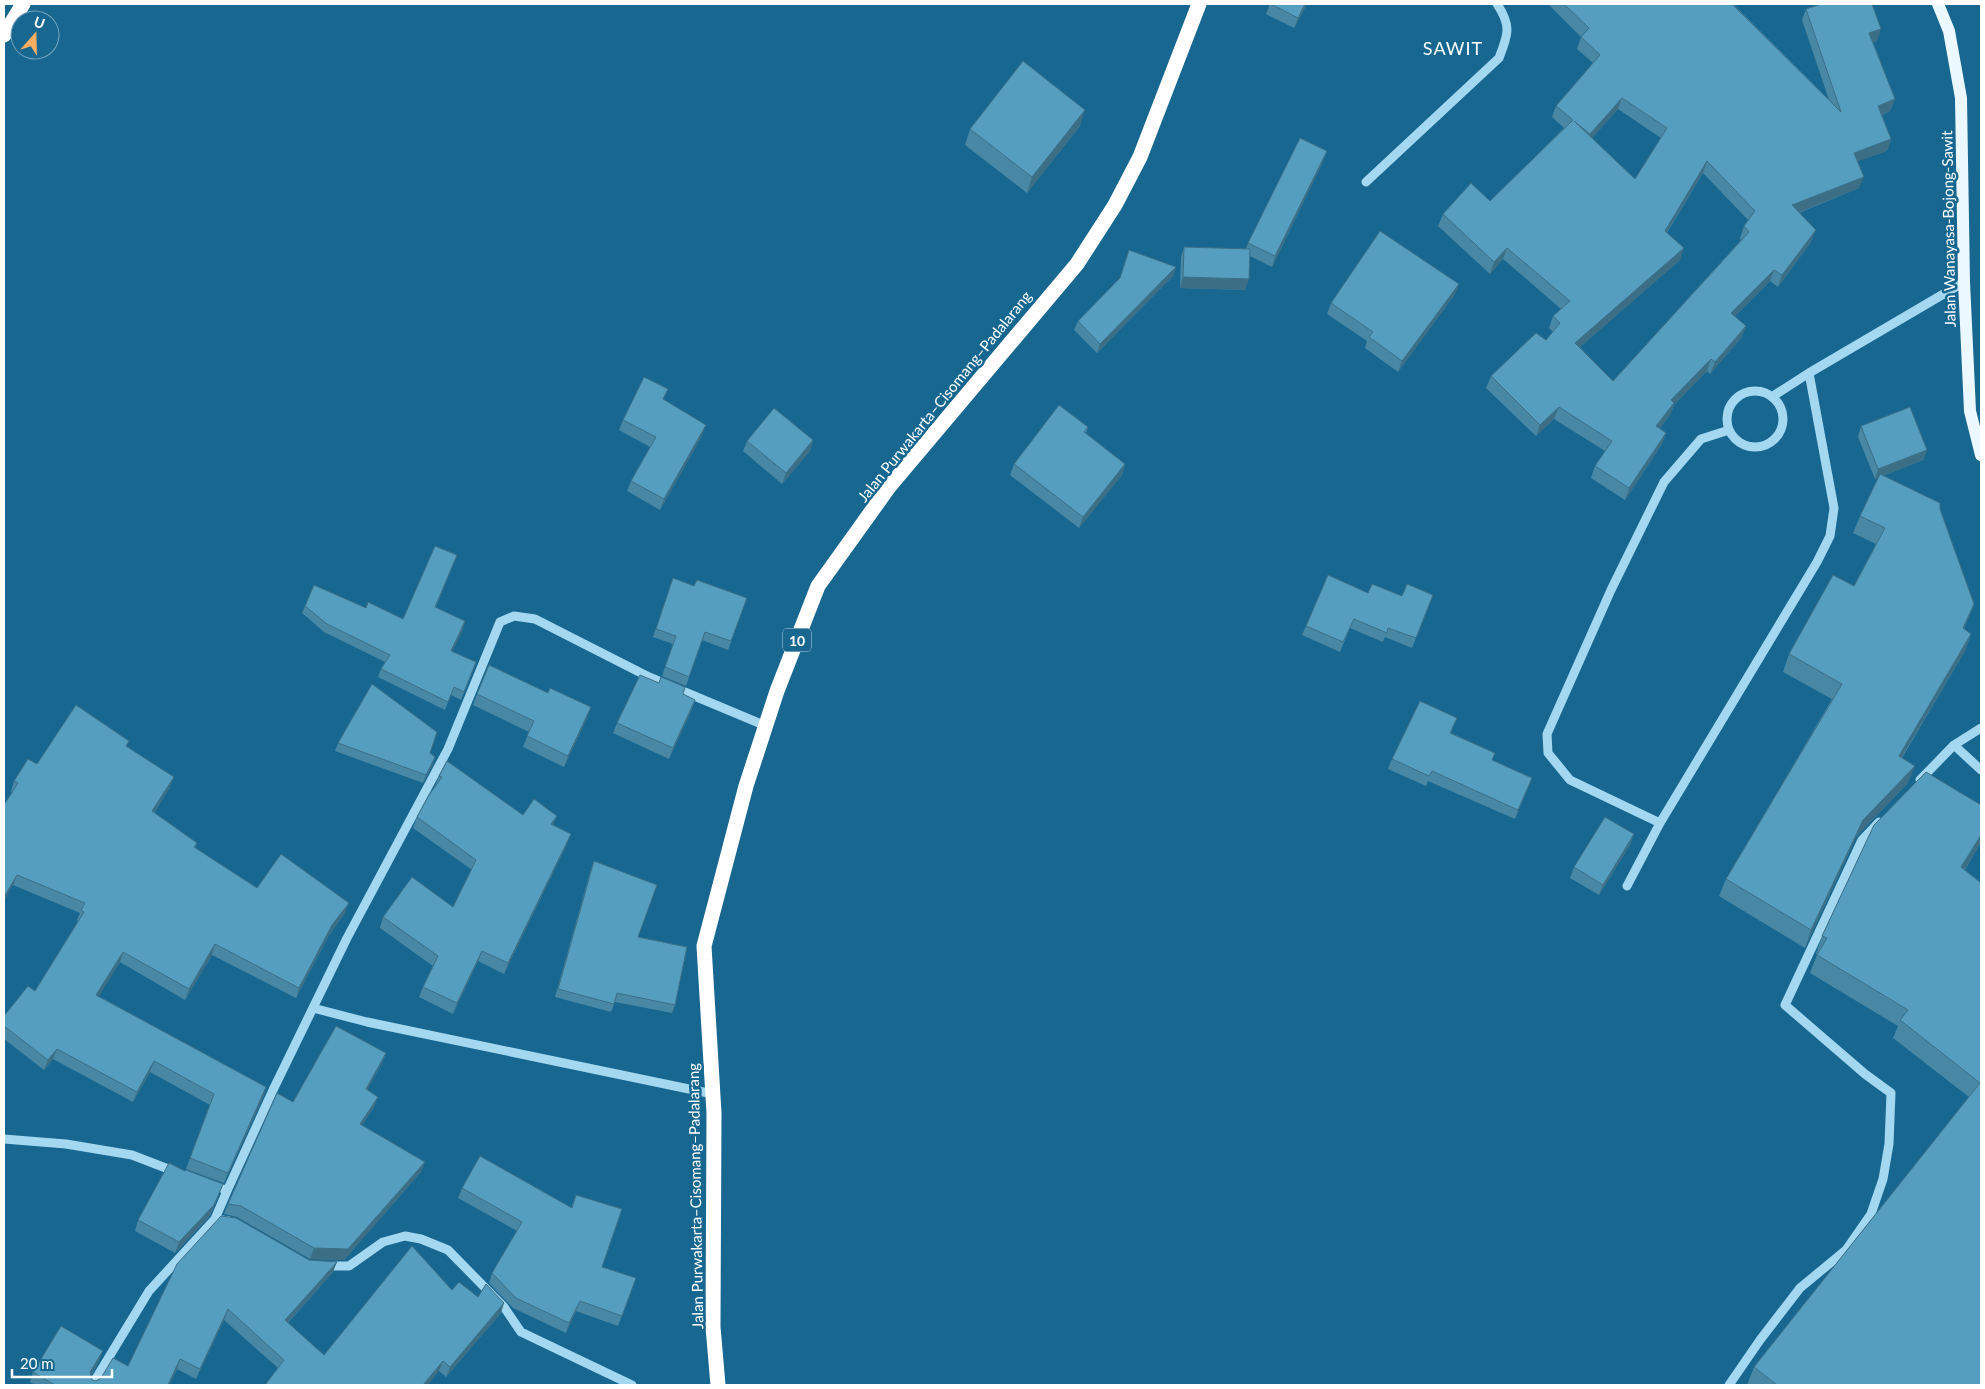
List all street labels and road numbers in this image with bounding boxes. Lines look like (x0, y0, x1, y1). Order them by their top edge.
street label: Jalan Wanayasa-Bojong-Sawit (1937, 130, 1959, 328)
street label: Jalan Purwakarta–Cisomang–Padalarang (853, 287, 1035, 505)
road number: 10 (783, 628, 811, 652)
street label: Jalan Purwakarta–Cisomang–Padalarang (684, 1063, 706, 1329)

